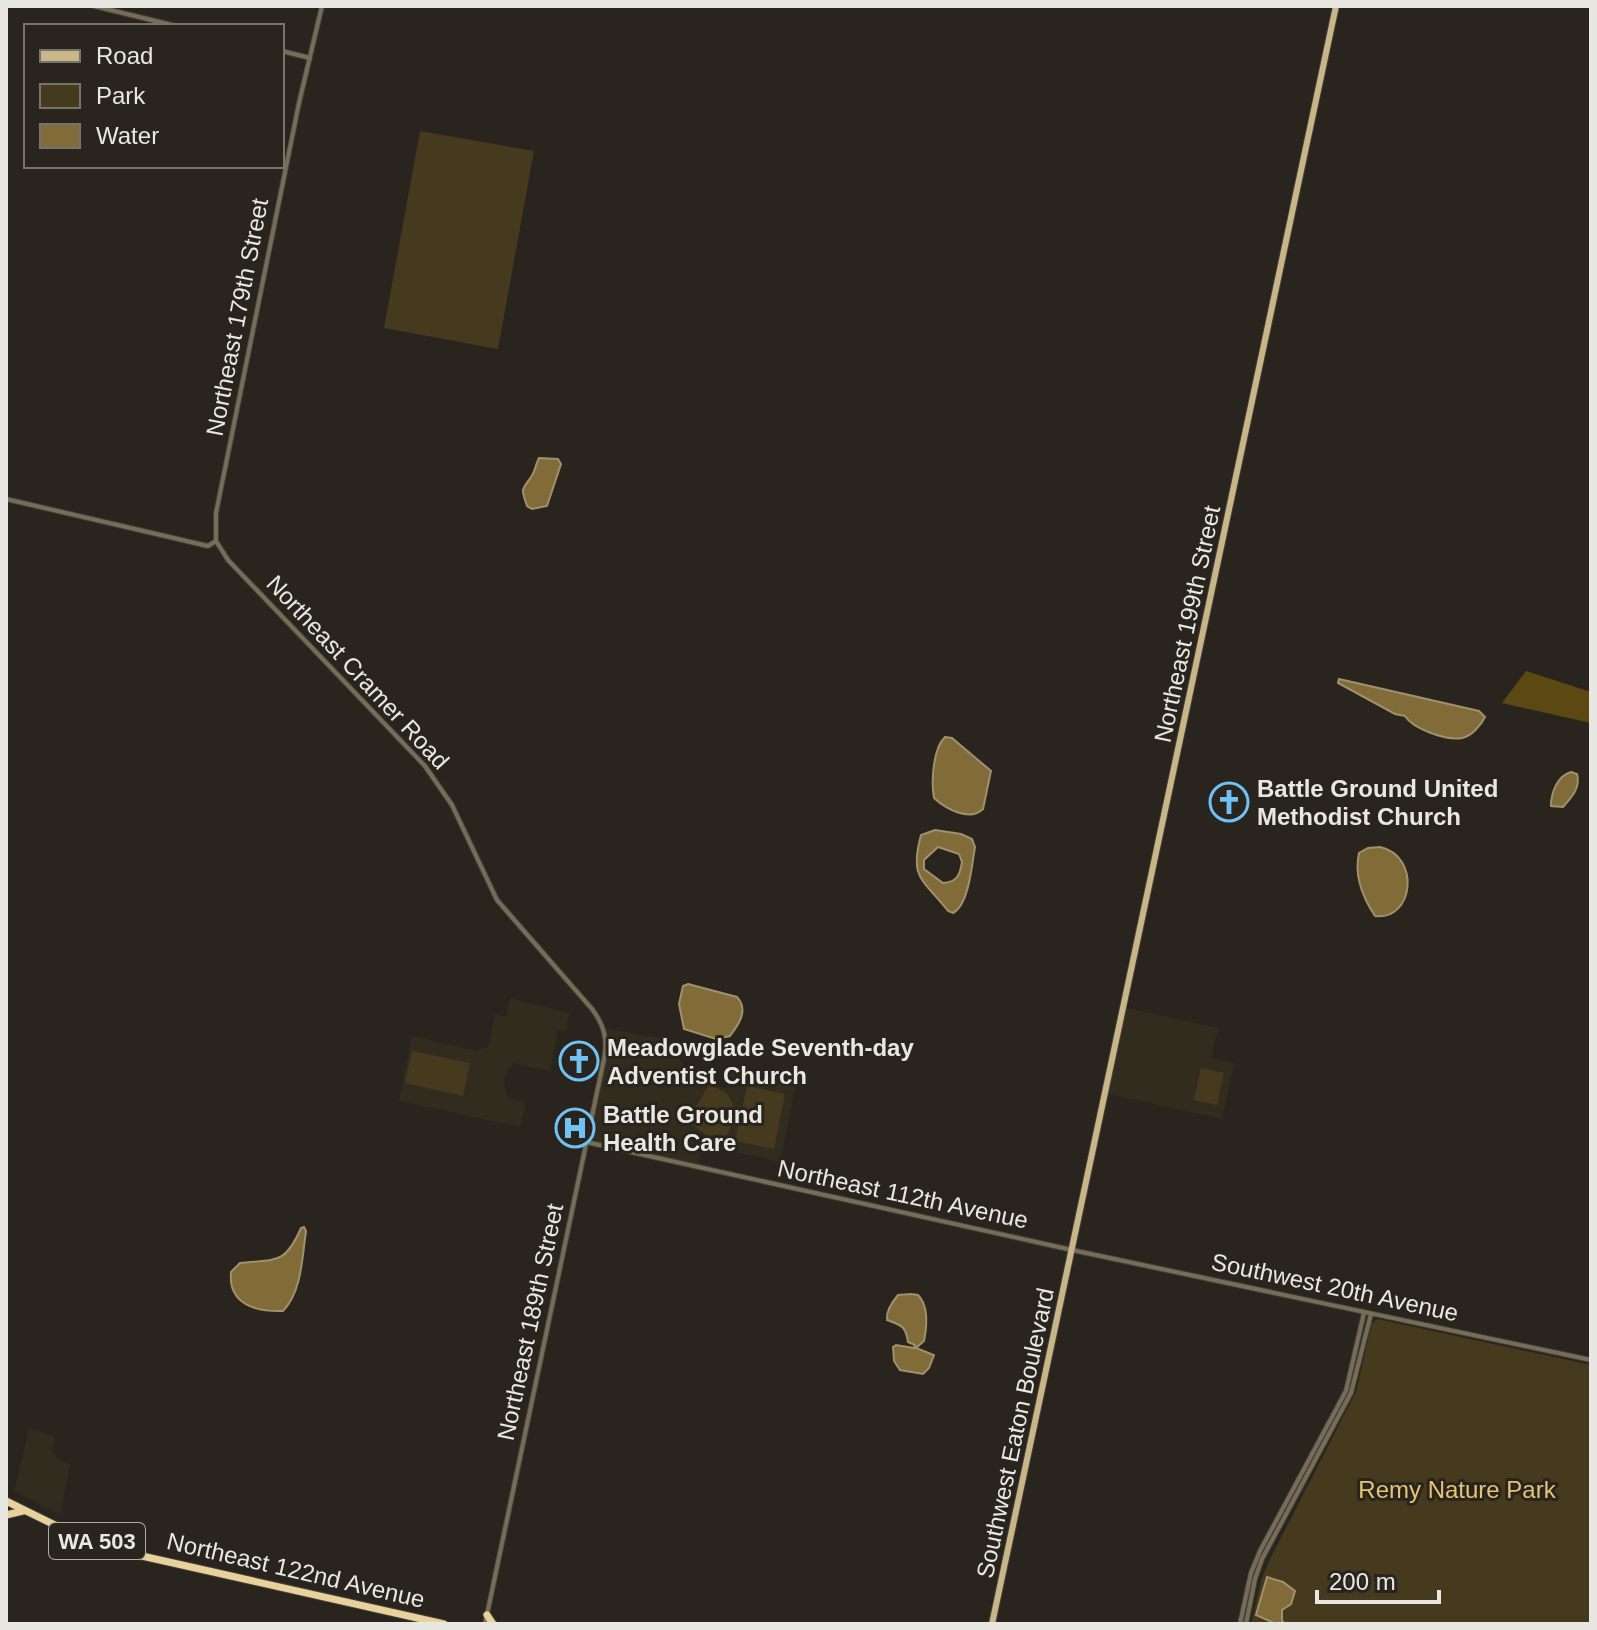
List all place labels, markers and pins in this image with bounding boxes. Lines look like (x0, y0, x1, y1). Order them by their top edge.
place label: Battle Ground United Methodist Church (1257, 775, 1498, 830)
church icon: Battle Ground United Methodist Church (1208, 781, 1250, 823)
place label: Meadowglade Seventh-day Adventist Church (607, 1034, 914, 1089)
church icon: Meadowglade Seventh-day Adventist Church (558, 1040, 600, 1082)
place label: Battle Ground Health Care (603, 1101, 763, 1156)
hospital icon: Battle Ground Health Care (554, 1107, 596, 1149)

